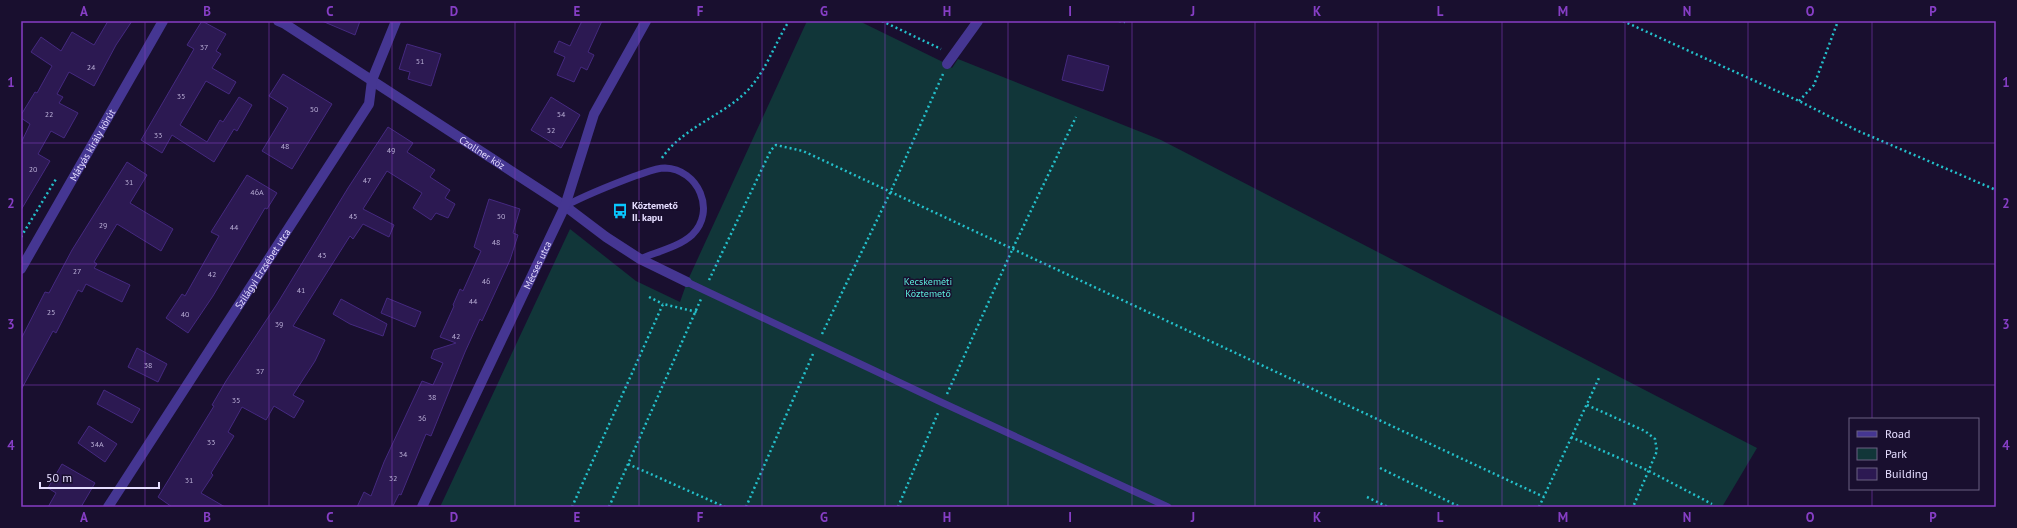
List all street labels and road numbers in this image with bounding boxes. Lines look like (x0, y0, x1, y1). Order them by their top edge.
street label: Mátyás király körút (67, 106, 119, 183)
street label: Czollner köz (457, 133, 507, 172)
street label: Szilágyi Erzsébet utca (232, 226, 294, 311)
street label: Mécses utca (520, 239, 554, 291)

